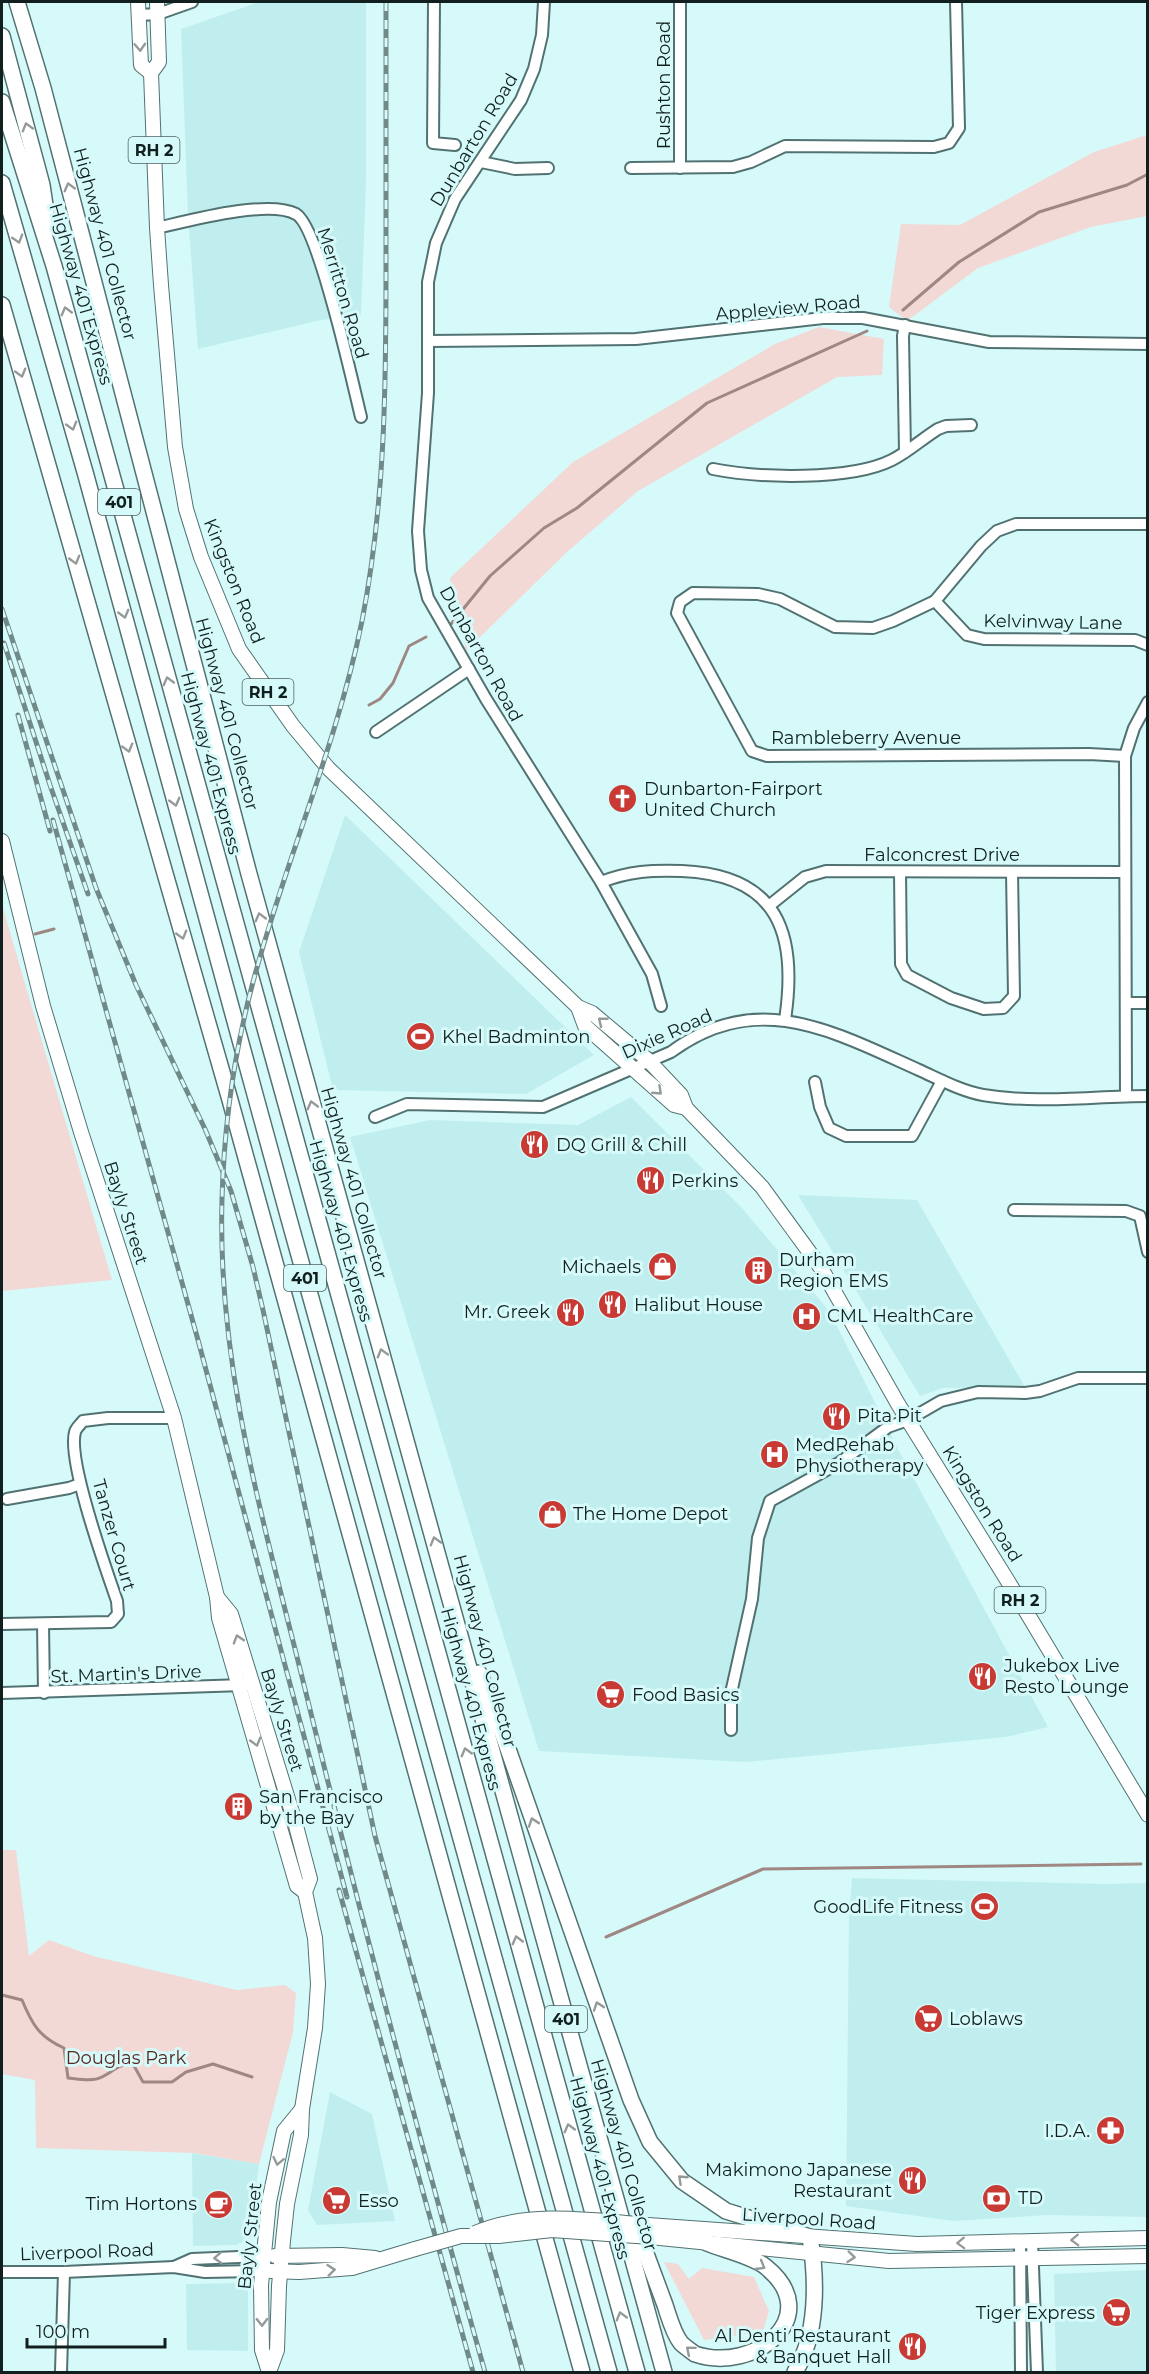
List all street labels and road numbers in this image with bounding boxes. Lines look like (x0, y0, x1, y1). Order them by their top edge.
street label: Rushton Road (653, 21, 675, 149)
street label: Dunbarton Road (426, 69, 522, 211)
road number: RH 2 (128, 137, 180, 163)
street label: Highway 401 Collector (69, 145, 141, 343)
street label: Highway 401 Express (45, 201, 118, 388)
street label: Merritton Road (313, 225, 373, 361)
street label: Appleview Road (714, 291, 862, 325)
road number: 401 (98, 489, 140, 515)
street label: Kingston Road (199, 515, 269, 647)
street label: Dunbarton Road (435, 582, 527, 726)
street label: Kelvinway Lane (983, 610, 1123, 634)
street label: Highway 401 Collector (191, 615, 263, 813)
street label: Highway 401 Express (176, 669, 246, 857)
road number: RH 2 (242, 679, 294, 705)
street label: Rambleberry Avenue (771, 727, 961, 749)
street label: Falconcrest Drive (864, 844, 1020, 866)
street label: Dixie Road (618, 1004, 716, 1064)
street label: Highway 401 Collector (316, 1084, 392, 1282)
street label: Highway 401 Express (305, 1138, 377, 1324)
street label: Bayly Street (99, 1159, 153, 1267)
road number: 401 (284, 1265, 326, 1291)
street label: Kingston Road (937, 1442, 1027, 1566)
street label: Tanzer Court (88, 1477, 140, 1593)
street label: Highway 401 Collector (449, 1552, 521, 1750)
road number: RH 2 (994, 1587, 1046, 1613)
street label: Highway 401 Express (436, 1605, 506, 1793)
street label: St. Martin's Drive (50, 1660, 202, 1688)
street label: Bayly Street (256, 1665, 308, 1775)
road number: 401 (545, 2006, 587, 2032)
street label: Highway 401 Collector (586, 2056, 662, 2254)
street label: Highway 401 Express (565, 2074, 635, 2262)
street label: Bayly Street (233, 2182, 267, 2290)
street label: Liverpool Road (741, 2203, 877, 2235)
street label: Liverpool Road (20, 2239, 154, 2265)

